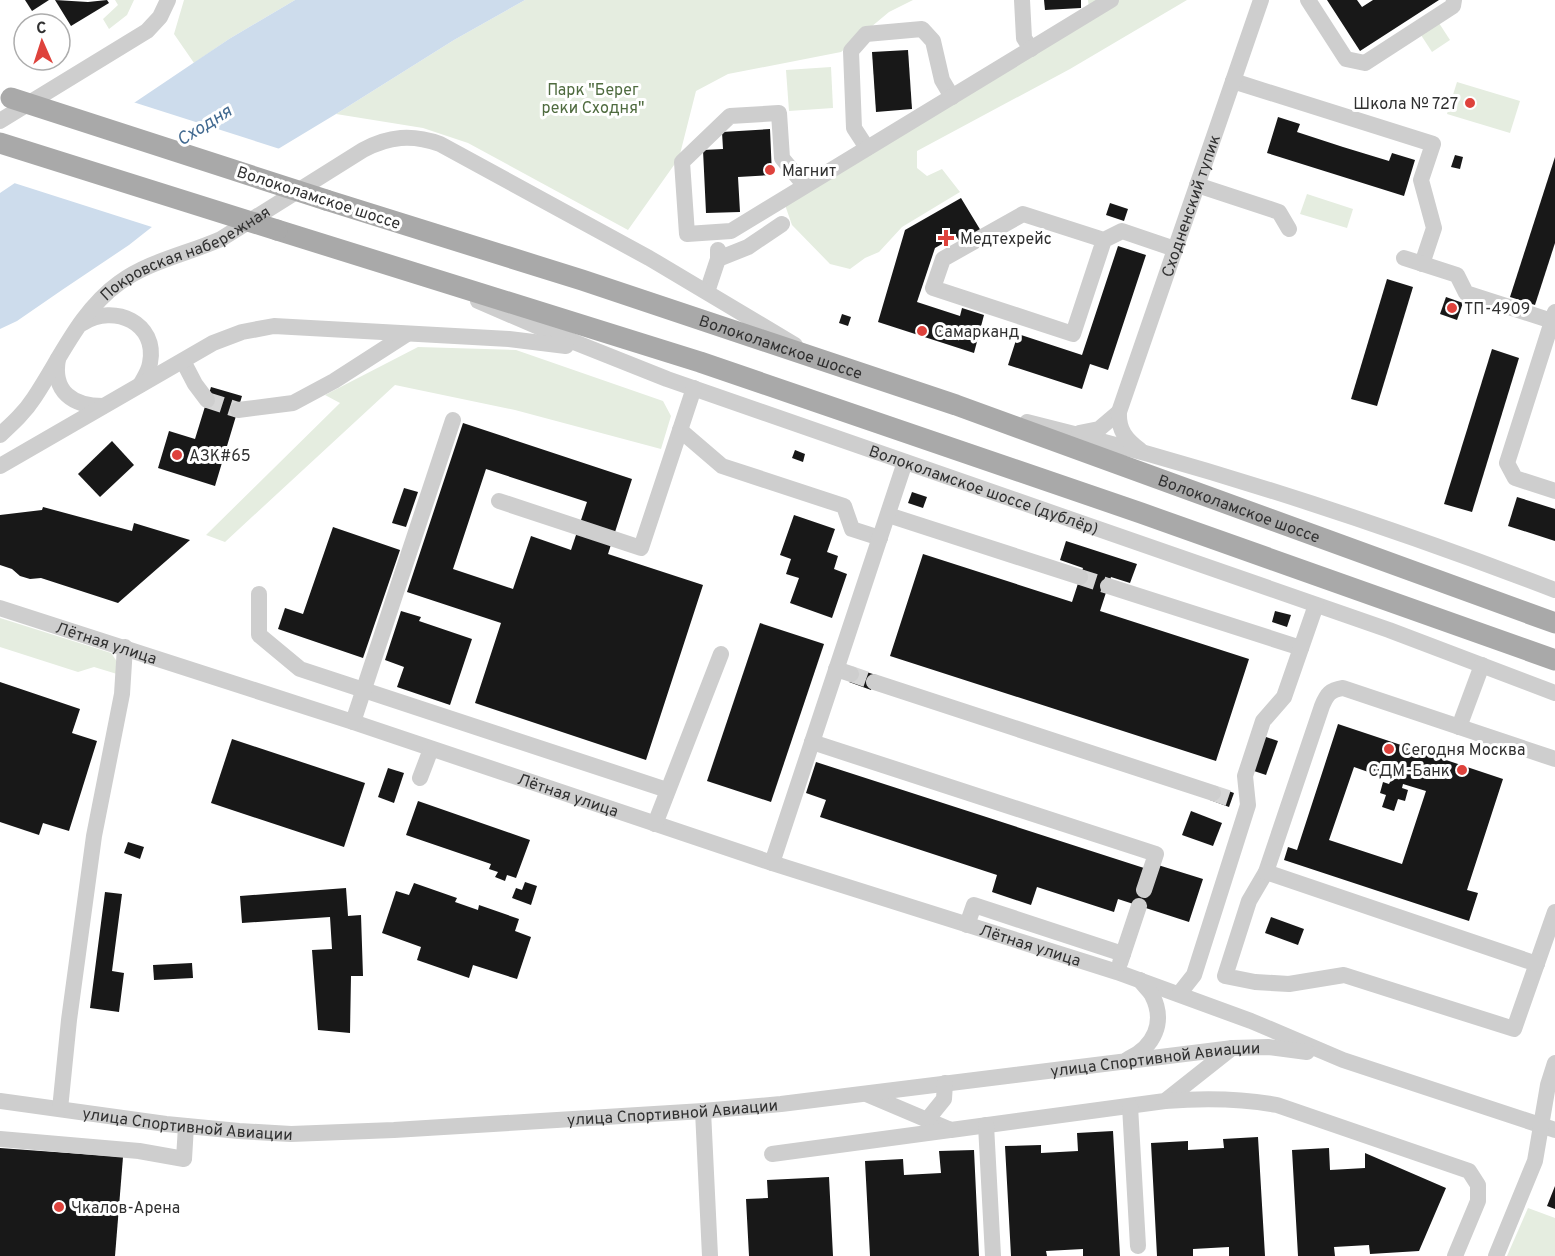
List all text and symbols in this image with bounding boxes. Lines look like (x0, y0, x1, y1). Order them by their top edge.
north arrow (12, 12, 72, 72)
text: С (36, 19, 47, 39)
park label: Парк "Берег реки Сходня" (542, 81, 644, 119)
place label: Школа № 727 (1353, 95, 1458, 115)
marker: Школа № 727 (1463, 96, 1477, 110)
water label: Сходня (173, 100, 237, 152)
street label: Сходненский тупик (1158, 132, 1226, 280)
place label: Магнит (782, 162, 836, 182)
street label: Волоколамское шоссе (234, 163, 403, 235)
marker: Магнит (763, 163, 777, 177)
street label: Покровская набережная (97, 203, 275, 306)
marker: Медтехрейс (937, 229, 955, 247)
place label: Медтехрейс (960, 230, 1052, 250)
place label: ТП-4909 (1464, 300, 1530, 320)
marker: ТП-4909 (1445, 301, 1459, 315)
street label: Волоколамское шоссе (696, 312, 865, 385)
place label: Самарканд (934, 323, 1019, 343)
marker: Самарканд (915, 324, 929, 338)
street label: Волоколамское шоссе (дублёр) (866, 442, 1101, 540)
place label: АЗК#65 (189, 447, 251, 467)
marker: АЗК#65 (170, 448, 184, 462)
street label: Волоколамское шоссе (1155, 471, 1322, 549)
street label: Лётная улица (53, 619, 159, 670)
place label: Сегодня Москва (1401, 741, 1525, 761)
marker: Сегодня Москва (1382, 742, 1396, 756)
place label: СДМ-Банк (1368, 762, 1450, 782)
marker: СДМ-Банк (1455, 763, 1469, 777)
street label: Лётная улица (514, 770, 621, 823)
street label: Лётная улица (976, 921, 1083, 972)
street label: улица Спортивной Авиации (1049, 1039, 1261, 1083)
street label: улица Спортивной Авиации (566, 1096, 779, 1131)
street label: улица Спортивной Авиации (81, 1105, 293, 1146)
place label: Чкалов-Арена (71, 1199, 180, 1219)
marker: Чкалов-Арена (52, 1200, 66, 1214)

